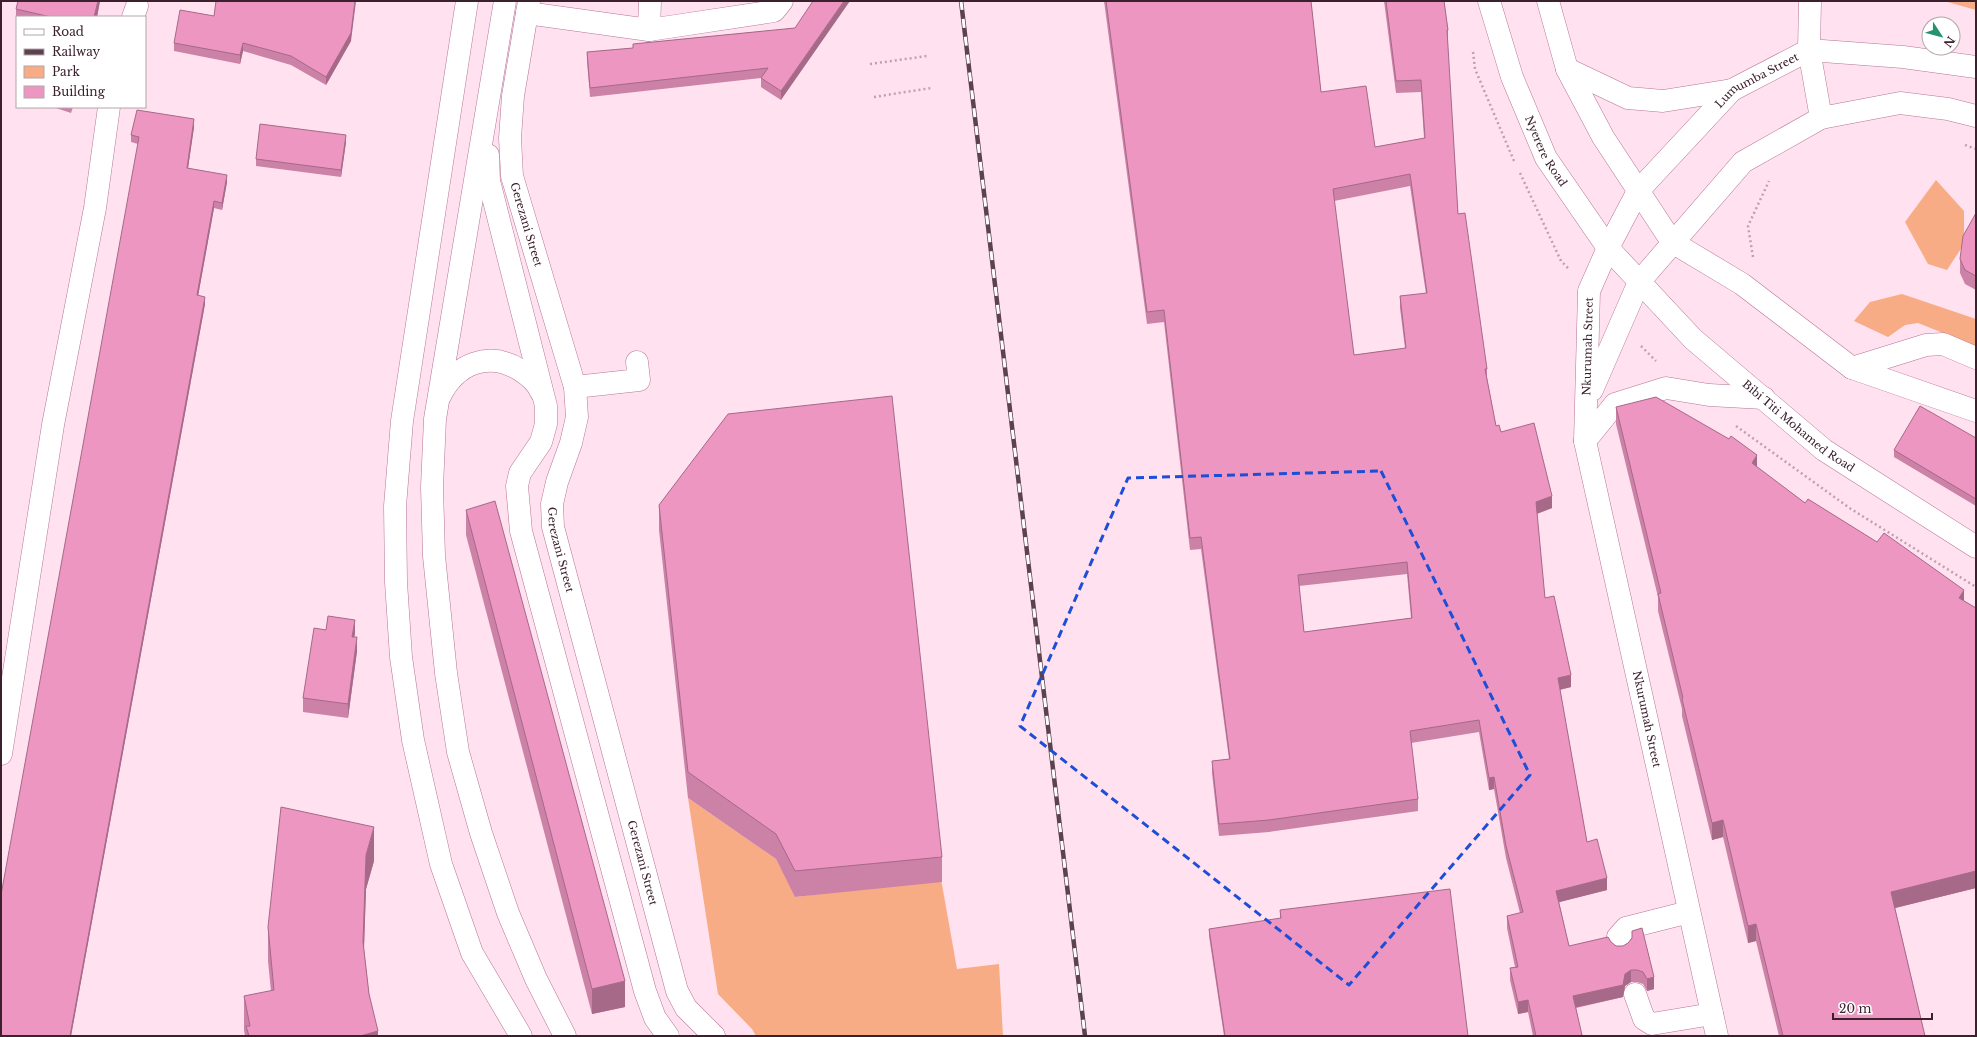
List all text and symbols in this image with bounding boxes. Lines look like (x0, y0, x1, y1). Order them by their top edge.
legend (16, 16, 146, 108)
north arrow (1921, 16, 1961, 56)
text: Road (52, 24, 84, 39)
text: N (1940, 34, 1958, 51)
text: Railway (52, 44, 101, 59)
street label: Lumumba Street (1712, 49, 1802, 111)
text: Park (52, 64, 80, 79)
text: Building (52, 84, 106, 99)
street label: Nyerere Road (1522, 114, 1571, 189)
street label: Gerezani Street (507, 181, 546, 269)
street label: Nkurumah Street (1579, 296, 1596, 396)
street label: Bibi Titi Mohamed Road (1740, 377, 1858, 475)
street label: Gerezani Street (545, 507, 577, 594)
street label: Nkurumah Street (1630, 669, 1664, 769)
street label: Gerezani Street (625, 819, 661, 908)
scale bar (1833, 995, 1932, 1021)
text: 20 m (1839, 1001, 1871, 1016)

